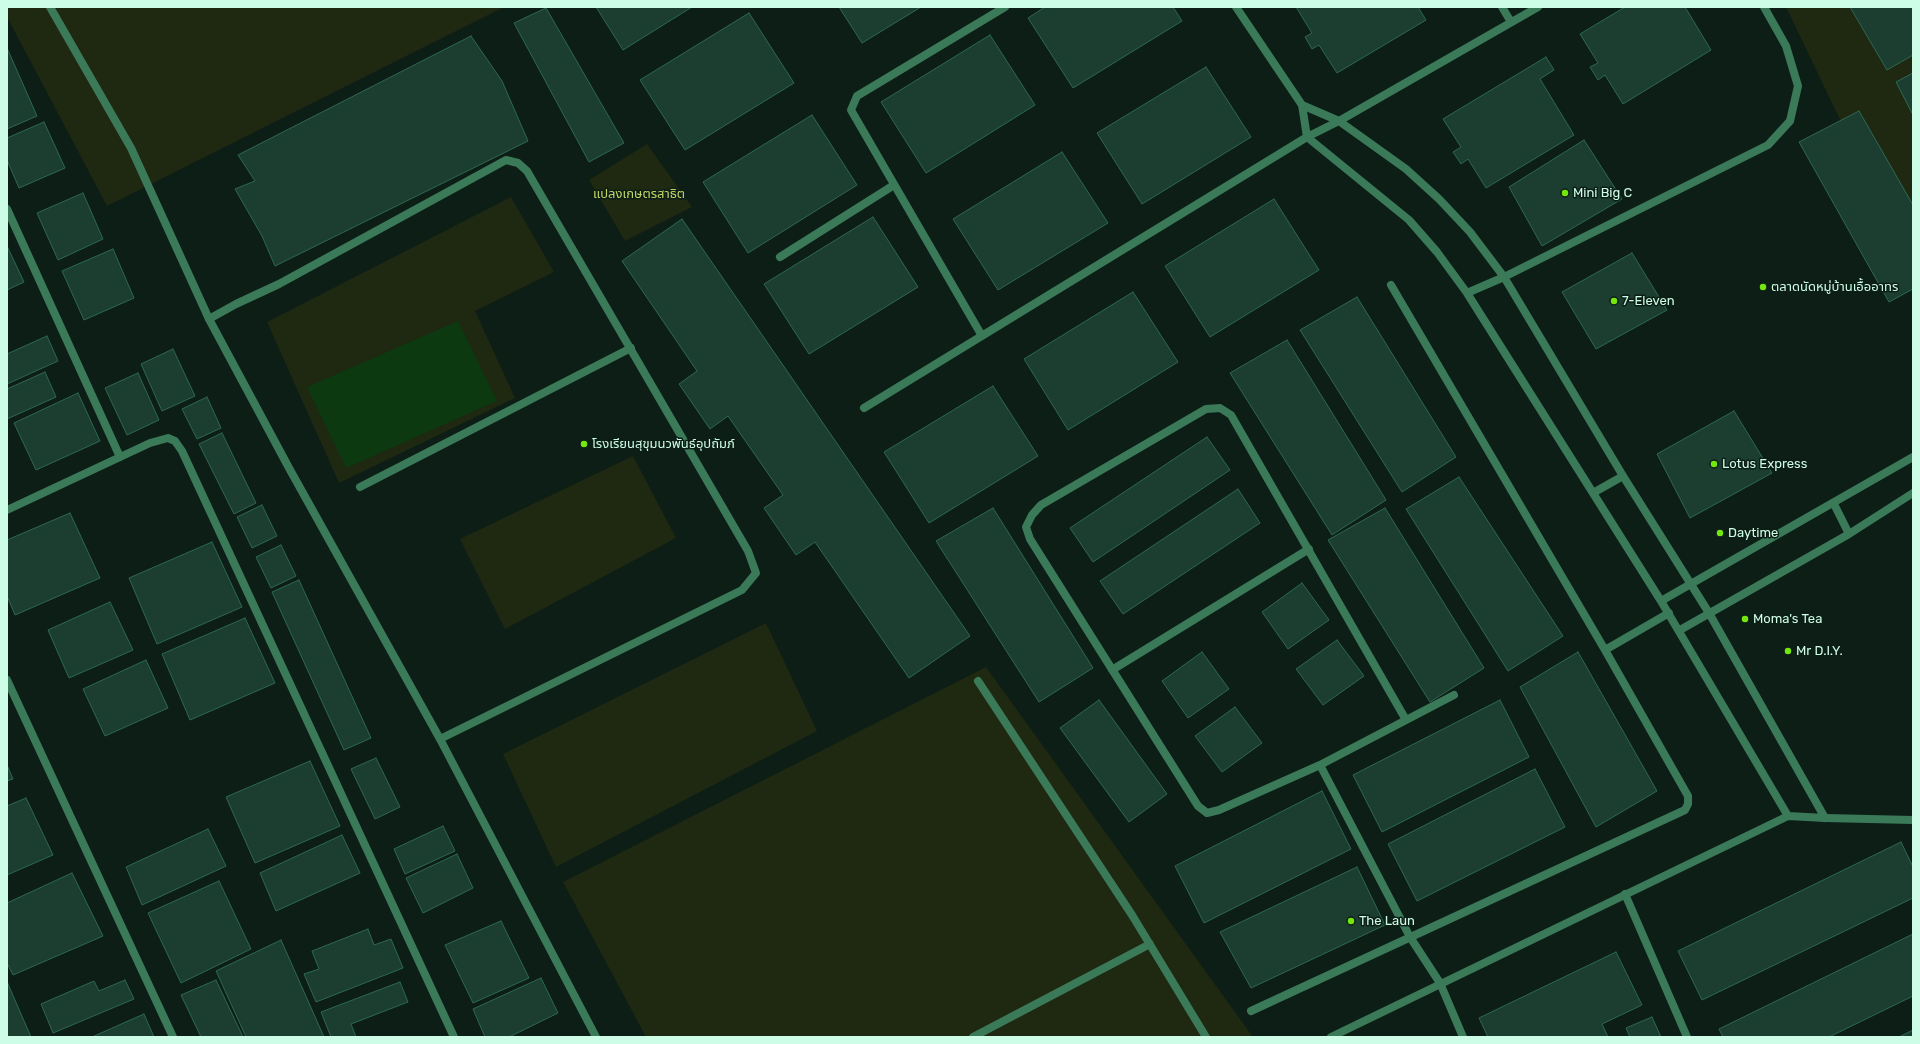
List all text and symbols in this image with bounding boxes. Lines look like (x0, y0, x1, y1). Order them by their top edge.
place label: Mini Big C (1573, 185, 1632, 201)
park label: แปลงเกษตรสาธิต (593, 186, 685, 202)
marker: Mini Big C (1560, 188, 1570, 198)
place label: ตลาดนัดหมู่บ้านเอื้ออาทร (1771, 279, 1898, 295)
marker: ตลาดนัดหมู่บ้านเอื้ออาทร (1758, 282, 1768, 292)
place label: 7-Eleven (1622, 293, 1675, 309)
marker: 7-Eleven (1609, 296, 1619, 306)
place label: โรงเรียนสุขุมนวพันธ์อุปถัมภ์ (592, 436, 735, 452)
marker: โรงเรียนสุขุมนวพันธ์อุปถัมภ์ (579, 439, 589, 449)
place label: Lotus Express (1722, 456, 1807, 472)
marker: Lotus Express (1709, 459, 1719, 469)
place label: Daytime (1728, 525, 1778, 541)
marker: Daytime (1715, 528, 1725, 538)
place label: Moma's Tea (1753, 611, 1822, 627)
marker: Moma's Tea (1740, 614, 1750, 624)
place label: Mr D.I.Y. (1796, 643, 1843, 659)
marker: Mr D.I.Y. (1783, 646, 1793, 656)
place label: The Laun (1359, 913, 1415, 929)
marker: The Laun (1346, 916, 1356, 926)

